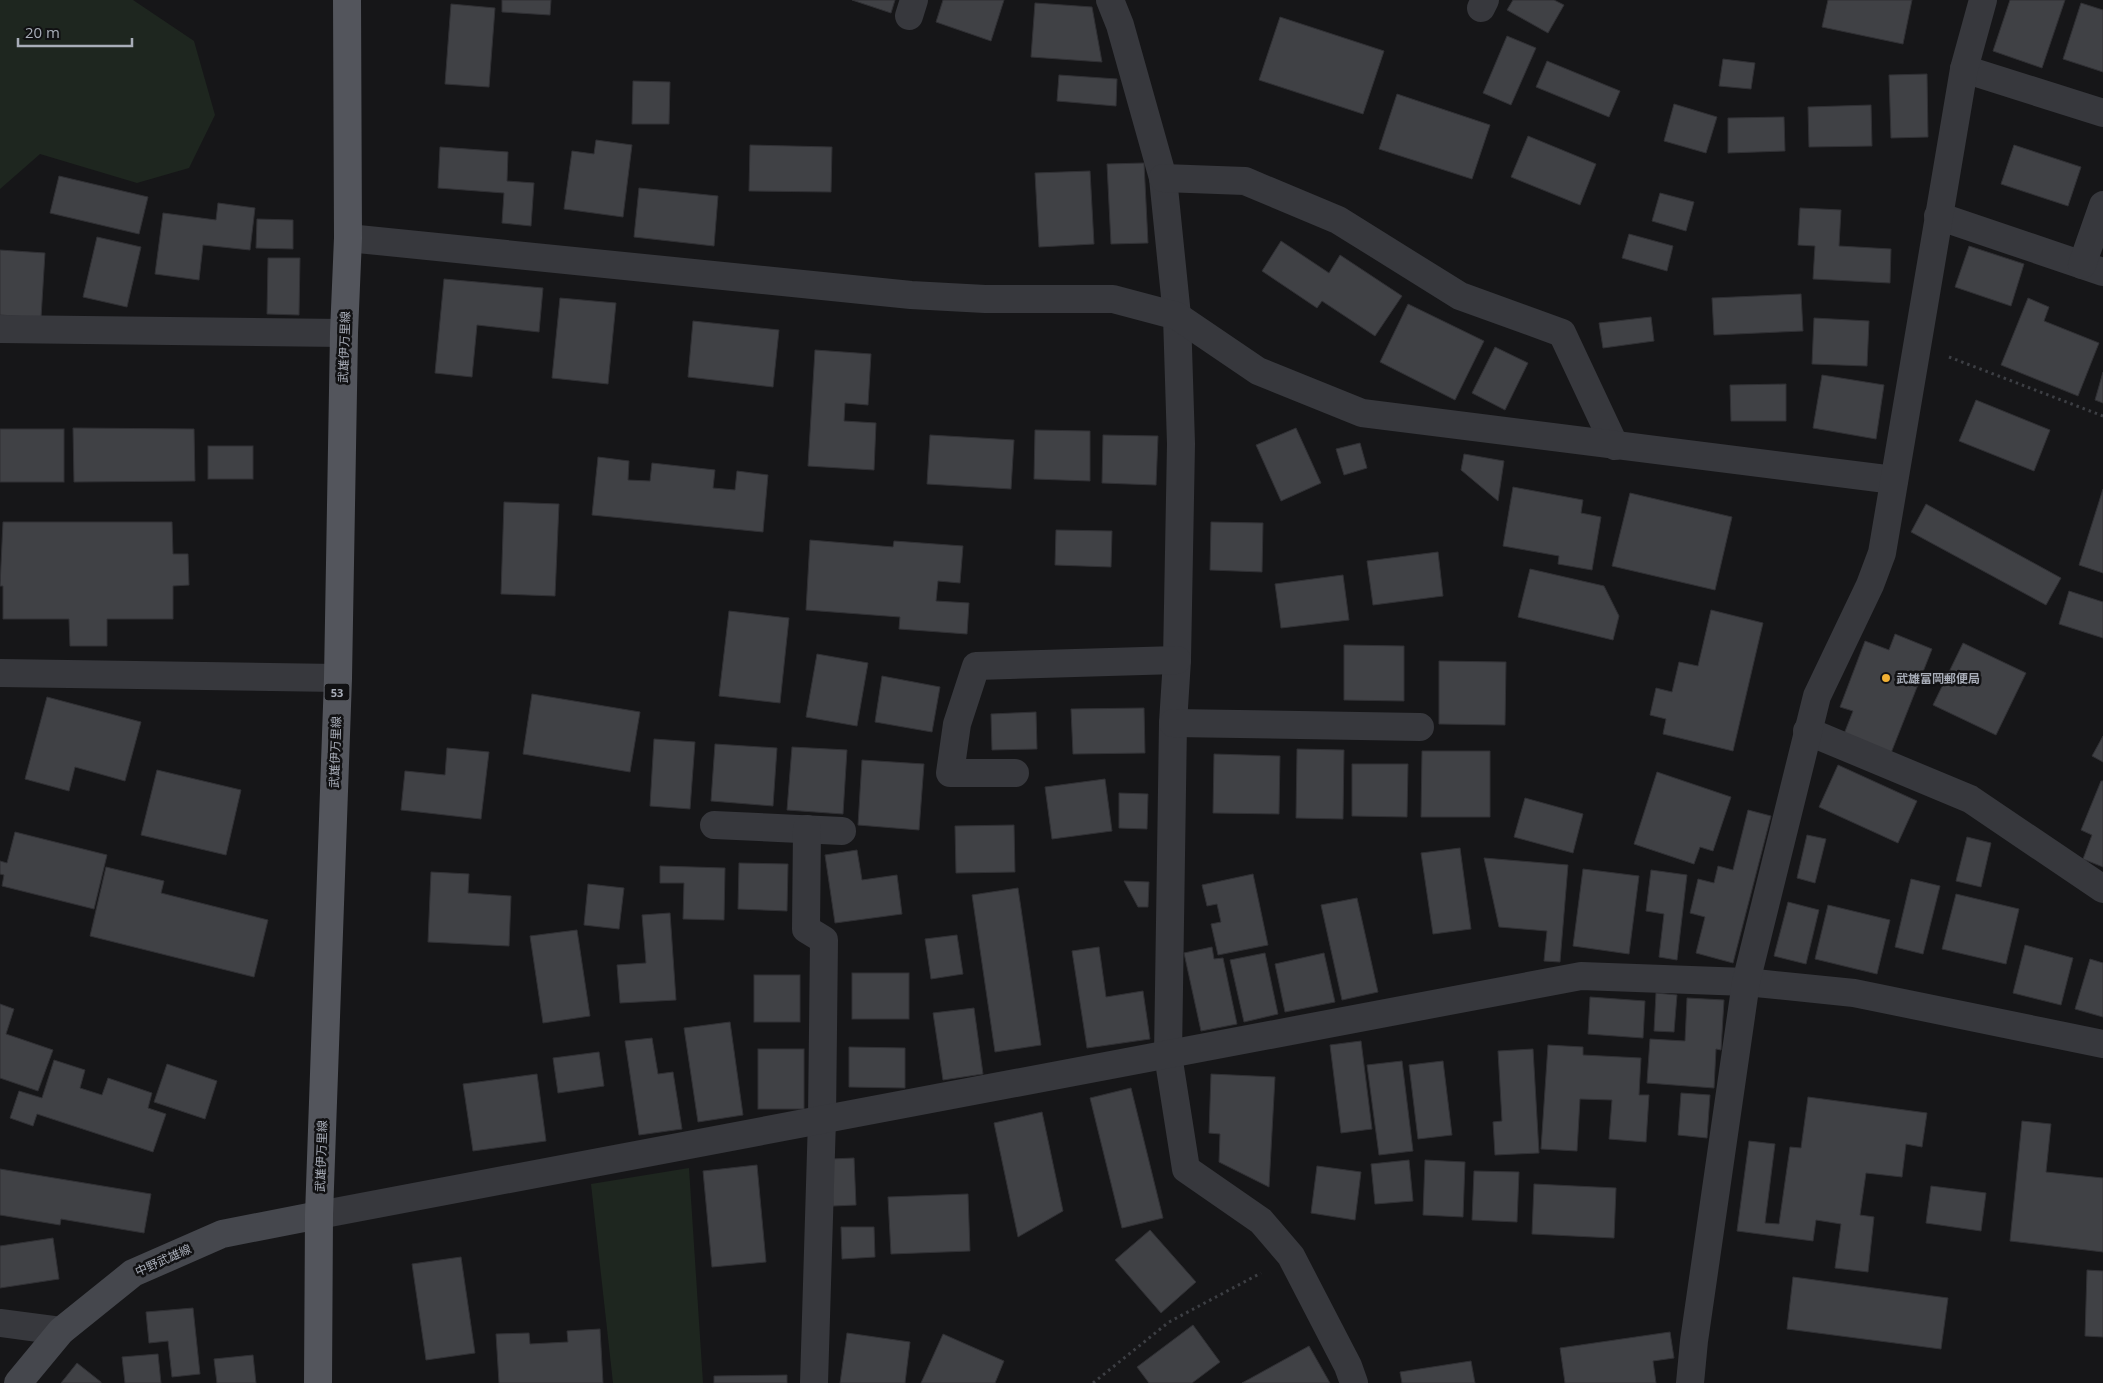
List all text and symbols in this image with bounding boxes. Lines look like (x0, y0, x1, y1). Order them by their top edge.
scale bar (18, 15, 131, 47)
text: 20 m (25, 22, 60, 42)
street label: 武雄伊万里線 (334, 311, 354, 383)
place label: 武雄富岡郵便局 (1896, 670, 1980, 687)
marker: 武雄富岡郵便局 (1880, 672, 1892, 684)
road number: 53 (324, 684, 350, 700)
street label: 武雄伊万里線 (325, 716, 345, 788)
street label: 武雄伊万里線 (311, 1120, 331, 1192)
street label: 中野武雄線 (132, 1240, 194, 1280)

